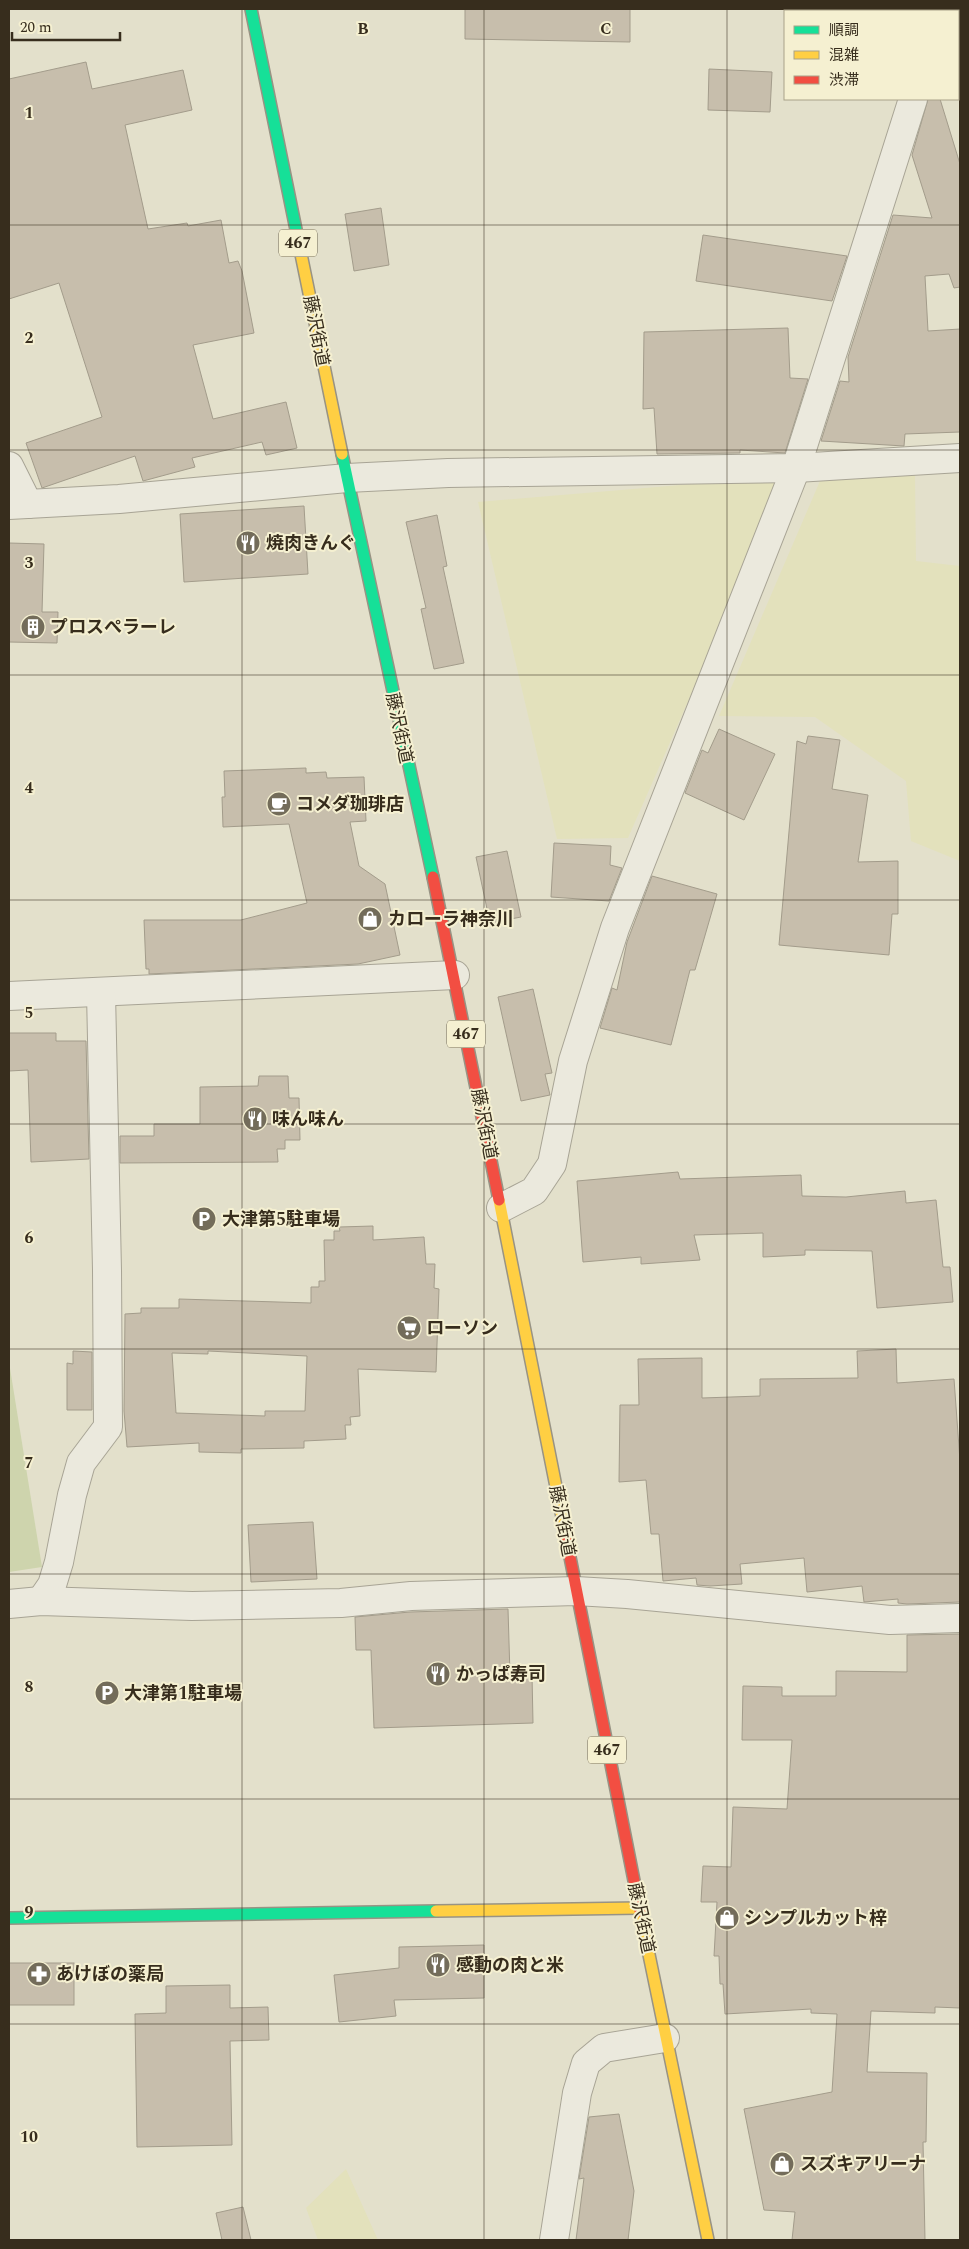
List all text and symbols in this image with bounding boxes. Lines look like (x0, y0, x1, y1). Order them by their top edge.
scale bar (12, 10, 120, 42)
legend (784, 10, 959, 100)
text: 20 m (20, 16, 52, 39)
text: B (357, 17, 369, 41)
text: C (600, 17, 612, 41)
text: 順調 (829, 19, 859, 42)
text: 混雑 (829, 44, 859, 67)
text: 渋滞 (829, 69, 859, 92)
text: 1 (25, 101, 33, 125)
road number: 467 (279, 230, 317, 256)
street label: 藤沢街道 (296, 293, 336, 369)
text: 2 (25, 326, 34, 350)
restaurant icon: 焼肉きんぐ (235, 530, 261, 556)
place label: 焼肉きんぐ (266, 530, 356, 557)
text: 3 (25, 551, 34, 575)
building icon: プロスぺラーレ (20, 614, 46, 640)
place label: プロスぺラーレ (50, 614, 176, 641)
street label: 藤沢街道 (378, 690, 420, 766)
text: 4 (25, 776, 34, 800)
cafe icon: コメダ珈琲店 (266, 791, 292, 817)
place label: コメダ珈琲店 (296, 791, 404, 818)
shop icon: カローラ神奈川 (357, 906, 383, 932)
place label: カローラ神奈川 (388, 906, 514, 933)
text: 5 (25, 1001, 33, 1025)
road number: 467 (447, 1021, 485, 1048)
street label: 藤沢街道 (464, 1086, 504, 1162)
restaurant icon: 味ん味ん (242, 1106, 268, 1132)
place label: 味ん味ん (272, 1106, 344, 1133)
parking icon: 大津第5駐車場 (191, 1206, 217, 1232)
place label: 大津第5駐車場 (222, 1206, 340, 1233)
text: 6 (25, 1226, 34, 1250)
supermarket icon: ローソン (396, 1315, 422, 1341)
place label: ローソン (426, 1315, 498, 1342)
text: 7 (25, 1451, 34, 1475)
street label: 藤沢街道 (542, 1483, 582, 1559)
restaurant icon: かっぱ寿司 (425, 1661, 451, 1687)
place label: かっぱ寿司 (456, 1661, 546, 1688)
text: 8 (25, 1675, 34, 1699)
parking icon: 大津第1駐車場 (94, 1680, 120, 1706)
place label: 大津第1駐車場 (124, 1680, 242, 1707)
road number: 467 (588, 1736, 626, 1764)
street label: 藤沢街道 (620, 1880, 662, 1956)
text: 9 (25, 1900, 34, 1924)
shop icon: シンプルカット梓 (714, 1905, 740, 1931)
place label: シンプルカット梓 (744, 1905, 887, 1932)
restaurant icon: 感動の肉と米 (425, 1952, 451, 1978)
place label: 感動の肉と米 (456, 1952, 564, 1979)
pharmacy icon: あけぼの薬局 (26, 1961, 52, 1987)
place label: あけぼの薬局 (56, 1961, 164, 1988)
text: 10 (20, 2125, 38, 2149)
shop icon: スズキアリーナ (769, 2151, 795, 2177)
place label: スズキアリーナ (800, 2151, 926, 2178)

